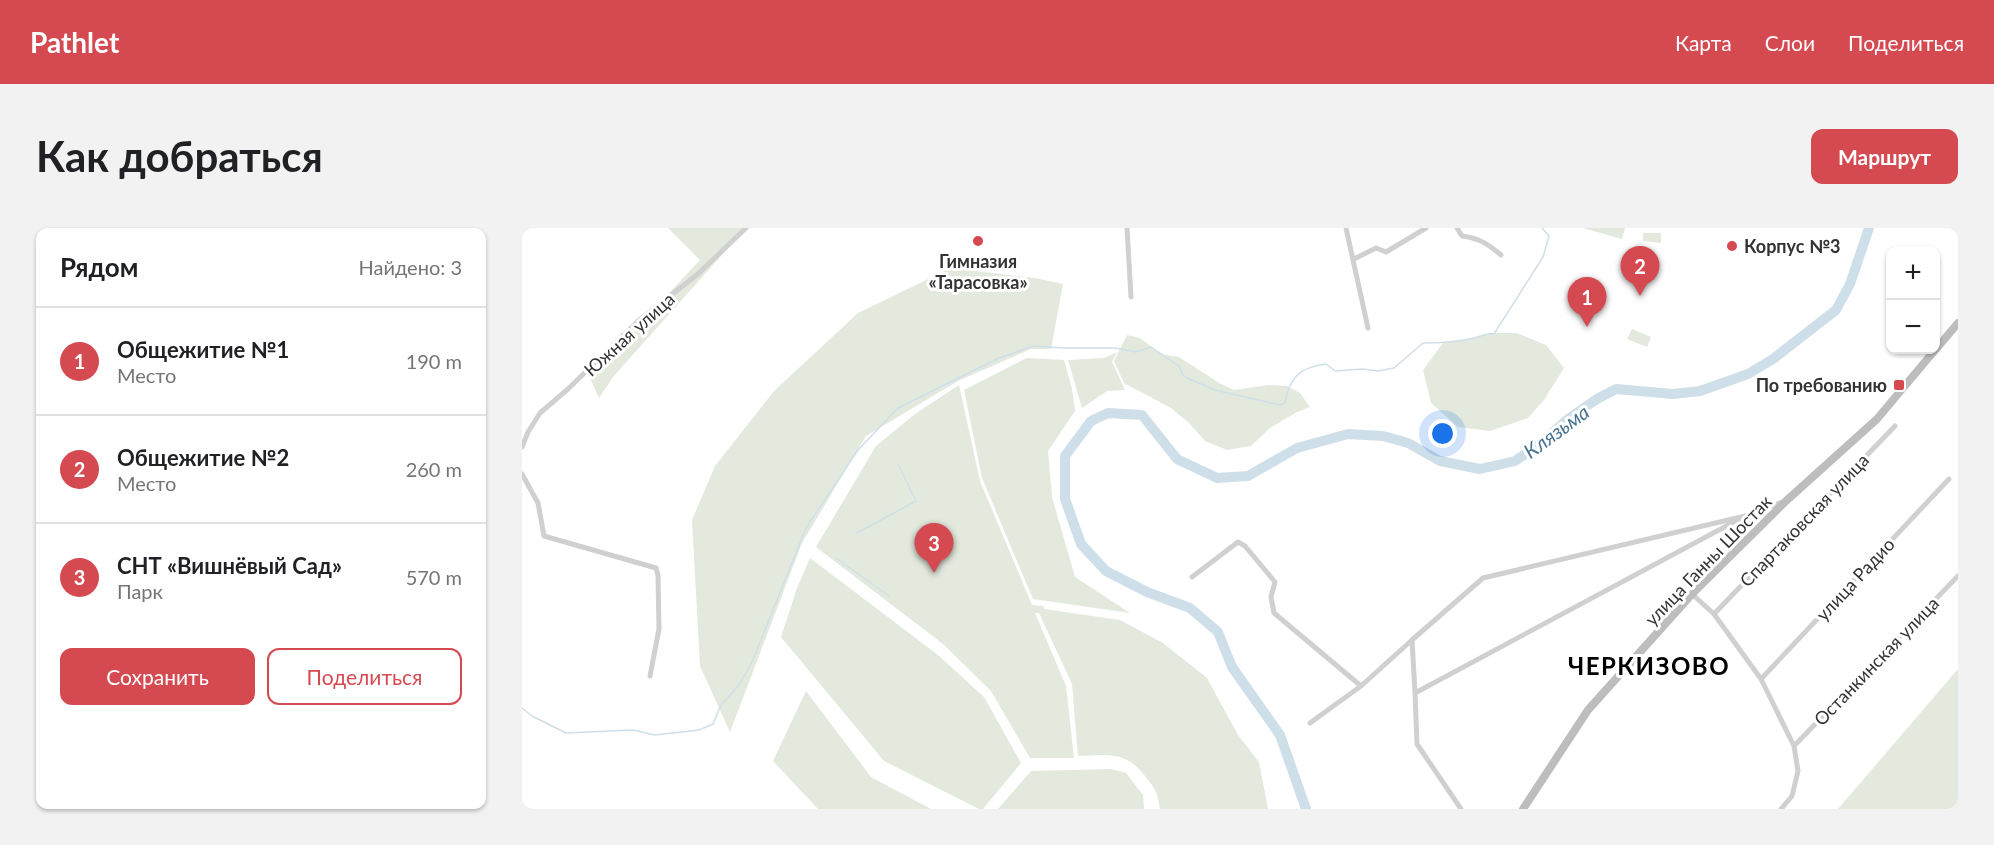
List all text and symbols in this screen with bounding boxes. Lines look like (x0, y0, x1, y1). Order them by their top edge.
text: Pathlet (30, 25, 119, 59)
text: Карта (1675, 30, 1732, 55)
text: Слои (1765, 30, 1815, 55)
text: Поделиться (1848, 30, 1964, 55)
button: Маршрут (1811, 129, 1958, 184)
text: Как добраться (36, 131, 323, 181)
marker: Гимназия «Тарасовка» (971, 234, 985, 248)
place label: Корпус №3 (1744, 235, 1841, 257)
marker: Корпус №3 (1725, 239, 1739, 253)
map controls (1886, 246, 1940, 354)
button: + (1886, 246, 1940, 300)
pin: 2 (1620, 247, 1660, 296)
place label: Гимназия «Тарасовка» (928, 250, 1028, 293)
text: Рядом (60, 251, 138, 283)
text: Найдено: 3 (359, 255, 462, 279)
pin: 1 (1568, 278, 1606, 327)
street label: Южная улица (579, 288, 679, 380)
button: − (1886, 300, 1940, 354)
text: Общежитие №1 (117, 336, 289, 363)
text: 1 (74, 349, 85, 373)
text: 190 m (406, 349, 462, 373)
text: Место (117, 363, 176, 387)
place label: По требованию (1756, 374, 1887, 396)
marker: По требованию (1892, 378, 1906, 392)
water label: Клязьма (1519, 399, 1593, 463)
your location (1428, 419, 1457, 448)
text: Общежитие №2 (117, 444, 289, 471)
street label: Спартаковская улица (1735, 449, 1873, 591)
text: 2 (74, 457, 85, 481)
text: 260 m (406, 457, 462, 481)
text: Место (117, 471, 176, 495)
street label: улица Ганны Шостак (1640, 490, 1776, 630)
pin: 3 (914, 524, 954, 573)
street label: улица Радио (1811, 533, 1899, 625)
text: СНТ «Вишнёвый Сад» (117, 552, 342, 579)
text: 3 (74, 565, 85, 589)
text: 570 m (406, 565, 462, 589)
text: Парк (117, 579, 163, 603)
street label: Останкинская улица (1809, 592, 1943, 730)
button: Сохранить (60, 648, 255, 705)
button: Поделиться (267, 648, 462, 705)
district label: ЧЕРКИЗОВО (1568, 651, 1730, 680)

